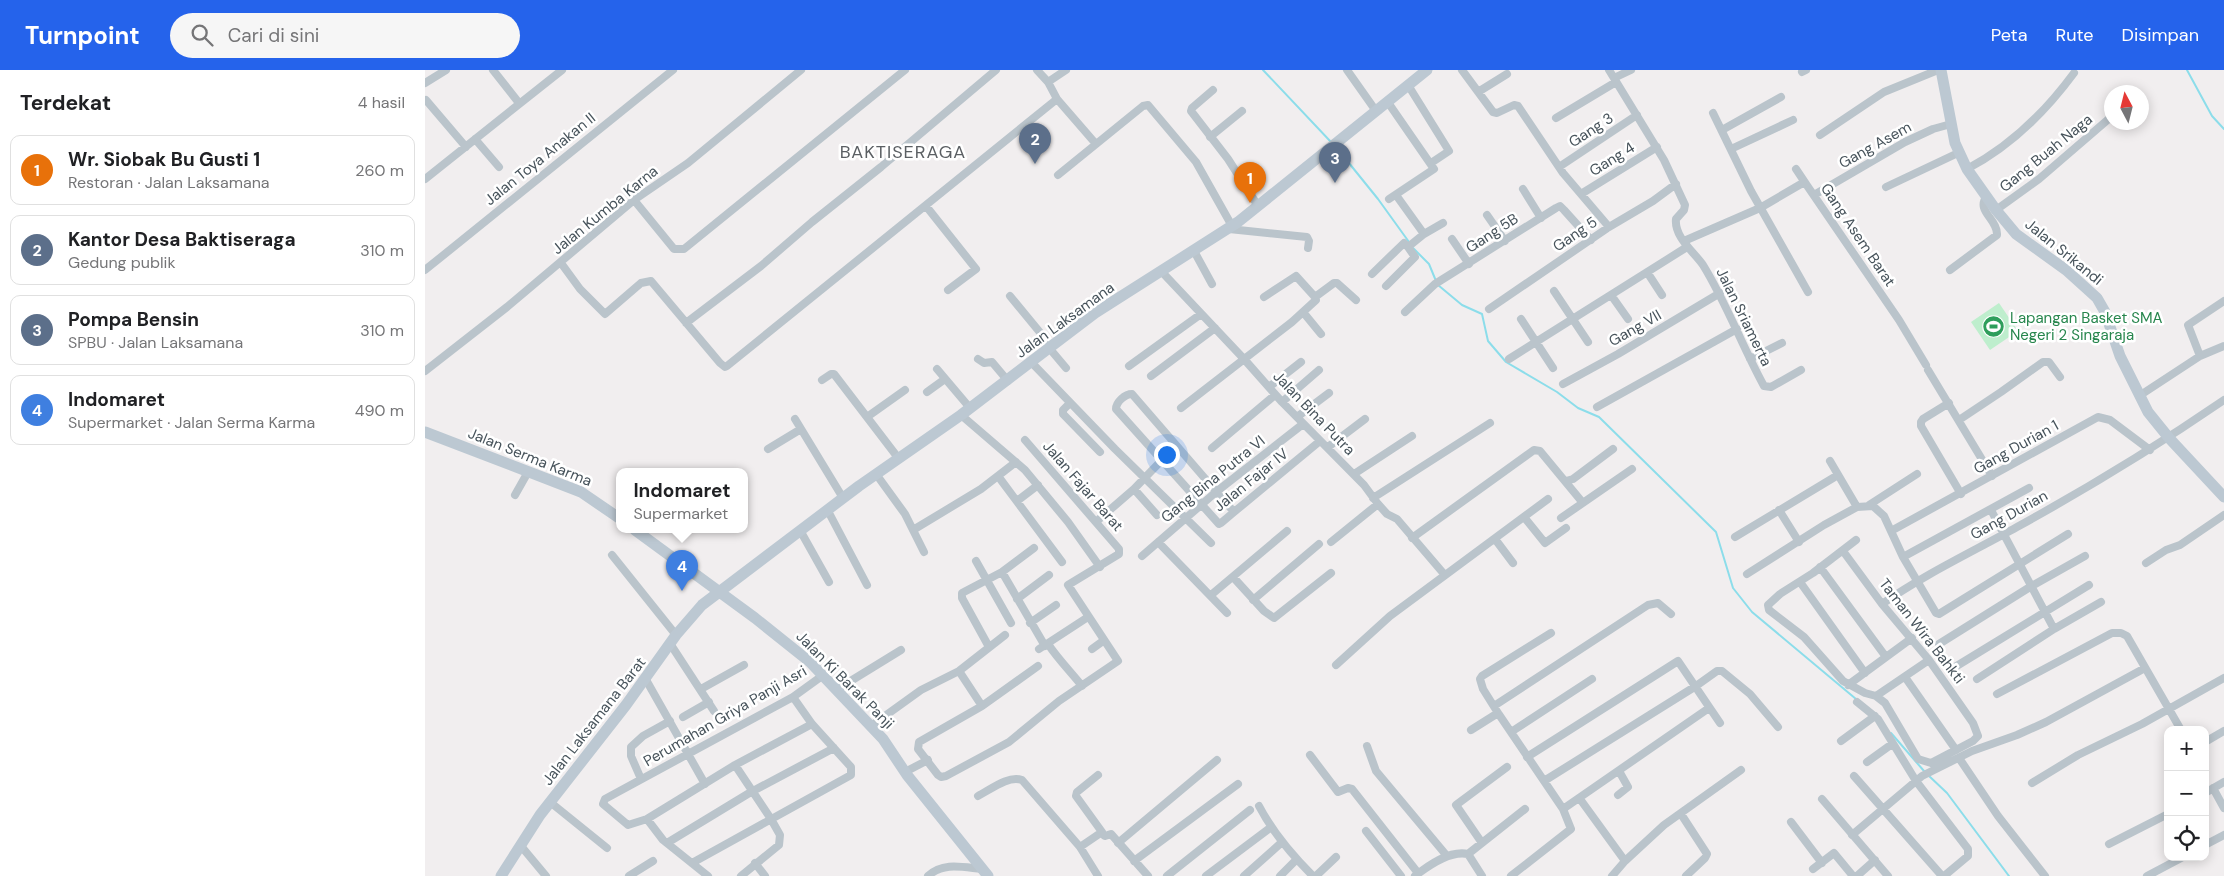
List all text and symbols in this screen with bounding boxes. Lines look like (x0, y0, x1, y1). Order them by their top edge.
search box (170, 13, 520, 58)
text: Turnpoint (25, 20, 140, 51)
icon: search (188, 21, 216, 49)
text: Cari di sini (228, 23, 319, 48)
text: Peta (1991, 23, 2027, 47)
text: Rute (2055, 23, 2094, 47)
text: Disimpan (2122, 23, 2199, 47)
north arrow (2104, 85, 2149, 130)
text: Terdekat (20, 89, 111, 117)
text: 4 hasil (358, 92, 405, 113)
street label: Jalan Toya Anakan II (480, 108, 600, 210)
street label: Gang 3 (1565, 108, 1617, 152)
street label: Gang Buah Naga (1995, 109, 2097, 197)
street label: Gang Asem (1835, 117, 1915, 173)
pin: 2 (1019, 123, 1051, 164)
street label: Gang 4 (1586, 137, 1638, 181)
district label: BAKTISERAGA (840, 140, 966, 164)
pin: 3 (1319, 142, 1351, 183)
text: Wr. Siobak Bu Gusti 1 (68, 147, 260, 172)
text: 1 (34, 160, 40, 181)
text: 260 m (355, 160, 404, 181)
street label: Jalan Kumba Karna (548, 161, 662, 259)
pin: 1 (1234, 162, 1266, 203)
text: Restoran · Jalan Laksamana (68, 172, 270, 193)
street label: Gang Asem Barat (1816, 179, 1900, 291)
street label: Gang 5B (1462, 209, 1522, 257)
street label: Gang 5 (1549, 212, 1601, 256)
street label: Jalan Srikandi (2021, 214, 2107, 290)
text: Kantor Desa Baktiseraga (68, 227, 296, 252)
text: 2 (32, 240, 42, 261)
text: 310 m (360, 240, 404, 261)
text: Gedung publik (68, 252, 175, 273)
street label: Jalan Sriamerta (1711, 264, 1777, 370)
street label: Jalan Laksamana (1012, 278, 1118, 362)
street label: Gang VII (1605, 305, 1665, 351)
text: Pompa Bensin (68, 307, 199, 332)
place label: Lapangan Basket SMA Negeri 2 Singaraja (2010, 308, 2163, 345)
sports icon: Lapangan Basket SMA Negeri 2 Singaraja (1982, 315, 2006, 339)
text: 3 (32, 320, 42, 341)
text: 310 m (360, 320, 404, 341)
text: SPBU · Jalan Laksamana (68, 332, 243, 353)
street label: Jalan Bina Putra (1269, 366, 1359, 460)
text: Indomaret (68, 387, 165, 412)
text: 4 (32, 400, 42, 421)
text: 490 m (355, 400, 404, 421)
text: Supermarket · Jalan Serma Karma (68, 412, 315, 433)
street label: Gang Durian 1 (1970, 415, 2062, 479)
street label: Jalan Serma Karma (465, 423, 595, 491)
street label: Gang Bina Putra VI (1157, 431, 1269, 527)
street label: Jalan Fajar Barat (1038, 437, 1128, 535)
your location (1154, 442, 1180, 468)
street label: Jalan Fajar IV (1210, 444, 1292, 516)
popup (616, 468, 748, 533)
text: Indomaret (633, 478, 731, 503)
street label: Gang Durian (1967, 486, 2051, 544)
text: Supermarket (633, 503, 728, 524)
pin: 4 (666, 550, 698, 591)
street label: Taman Wira Bahkti (1875, 574, 1969, 688)
street label: Jalan Ki Barak Panji (792, 627, 898, 733)
street label: Jalan Laksamana Barat (538, 653, 650, 789)
street label: Perumahan Griya Panji Asri (640, 661, 810, 771)
map controls (2164, 726, 2209, 861)
button: + (2164, 726, 2209, 771)
button: − (2164, 771, 2209, 816)
button: locate (2164, 816, 2209, 861)

